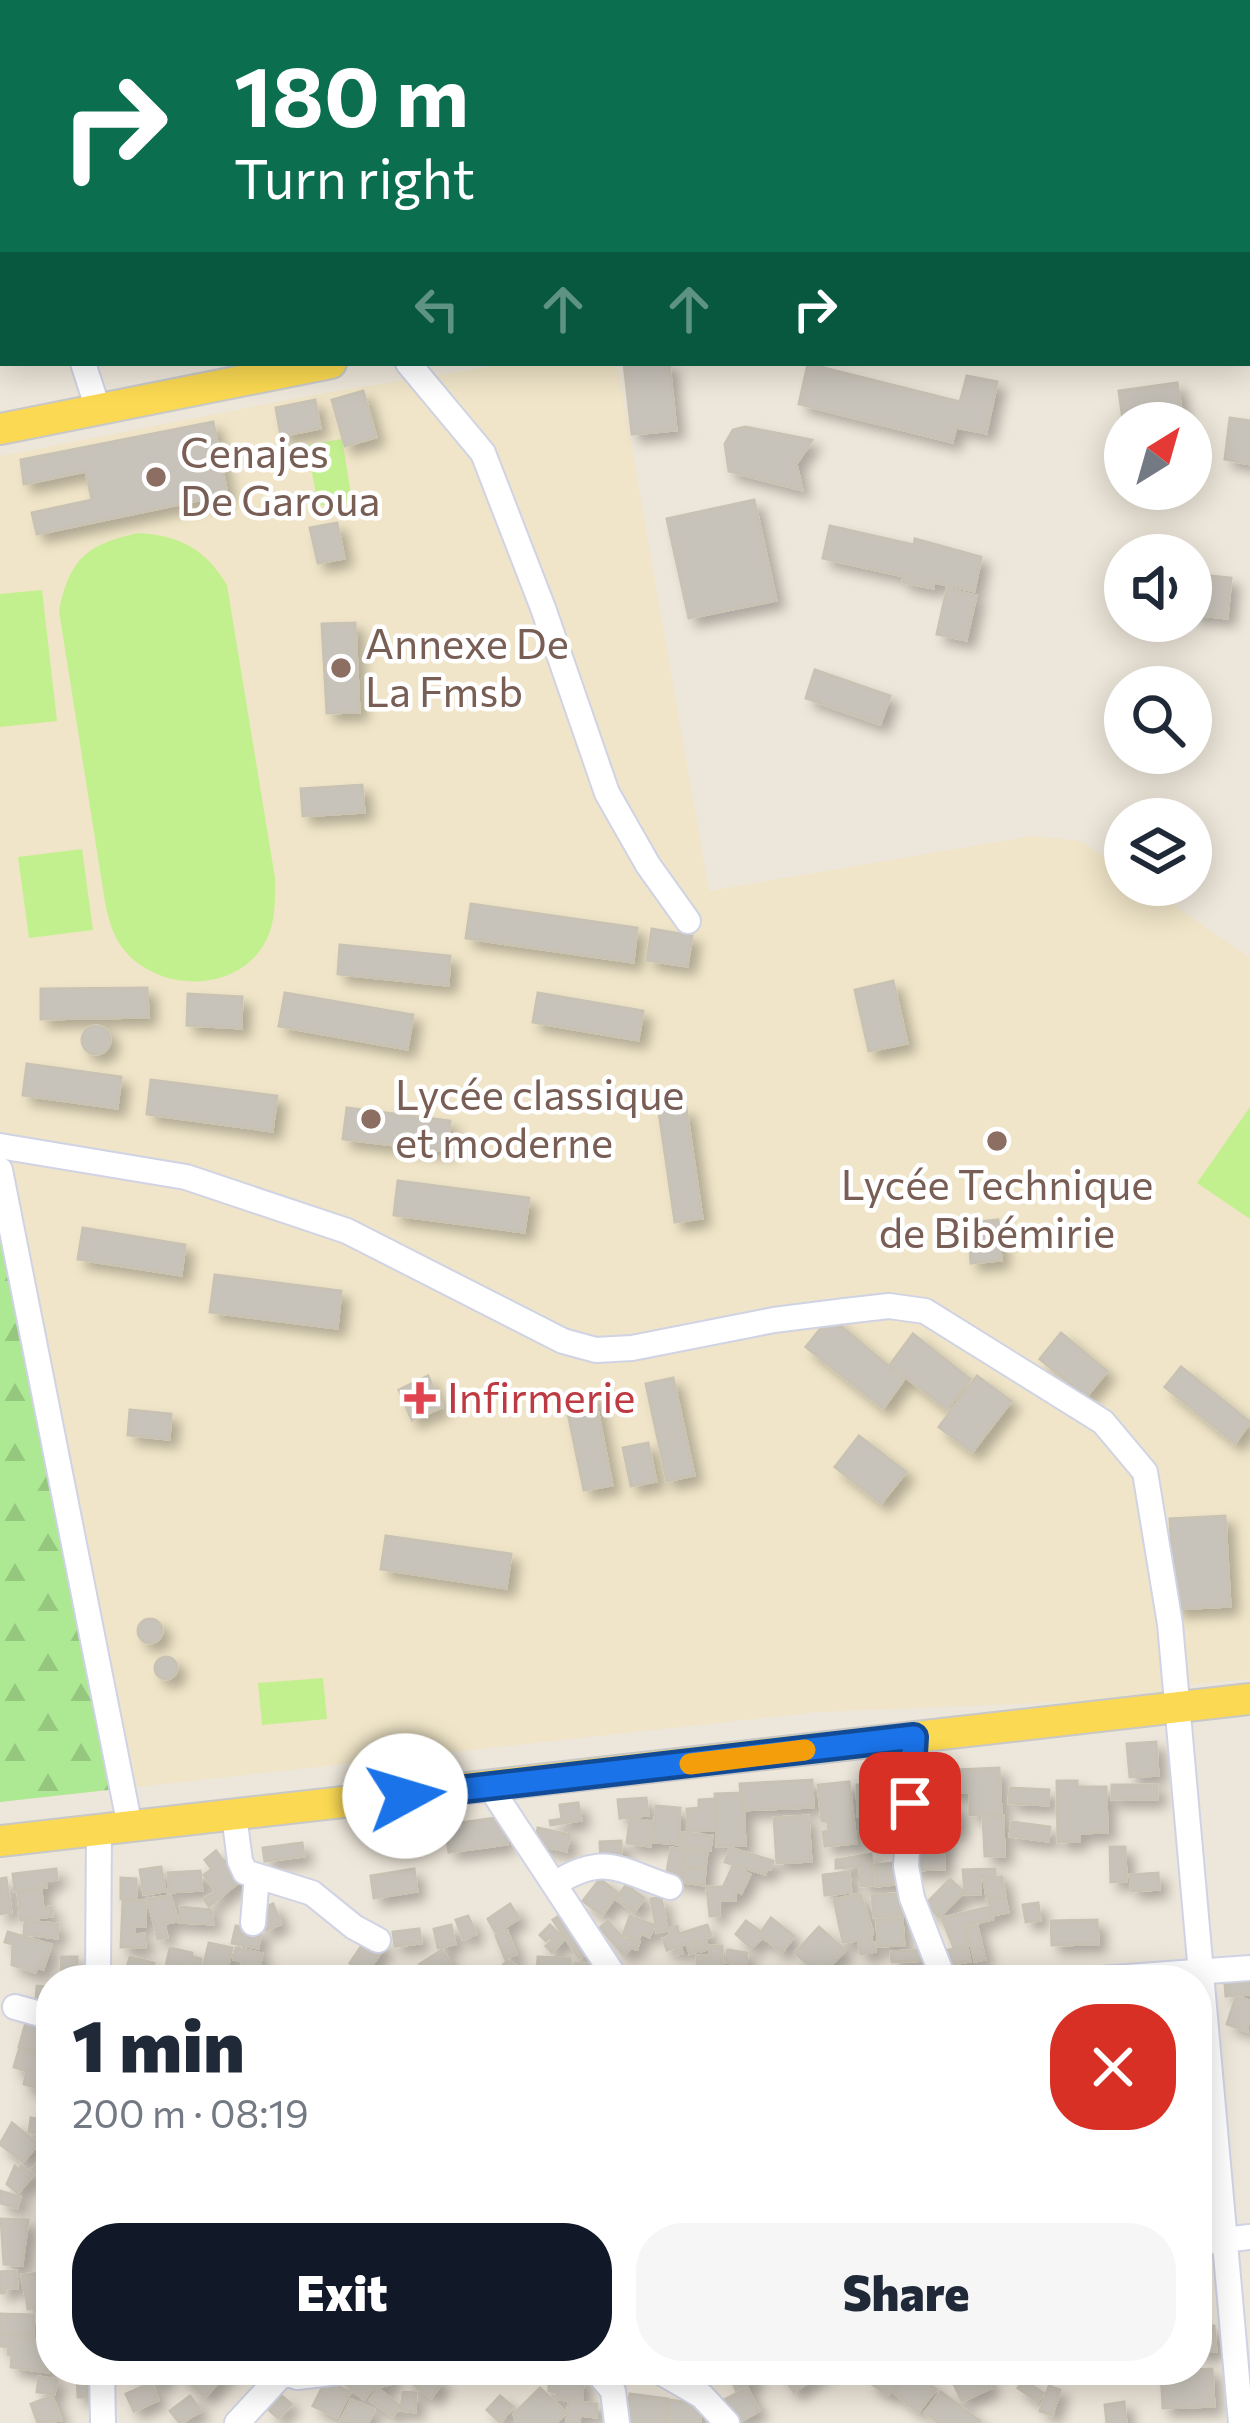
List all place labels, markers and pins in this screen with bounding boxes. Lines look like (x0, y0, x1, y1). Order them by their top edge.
place label: Cenajes De Garoua (180, 425, 380, 525)
marker: Cenajes De Garoua (143, 464, 169, 490)
place label: Annexe De La Fmsb (365, 616, 569, 716)
marker: Annexe De La Fmsb (328, 655, 354, 681)
place label: Lycée classique et moderne (395, 1067, 685, 1167)
marker: Lycée classique et moderne (358, 1106, 384, 1132)
marker: Lycée Technique de Bibémirie (984, 1128, 1010, 1154)
place label: Lycée Technique de Bibémirie (841, 1157, 1153, 1257)
place label: Infirmerie (447, 1370, 636, 1422)
marker: Infirmerie (404, 1382, 436, 1414)
pin (859, 1752, 961, 1854)

